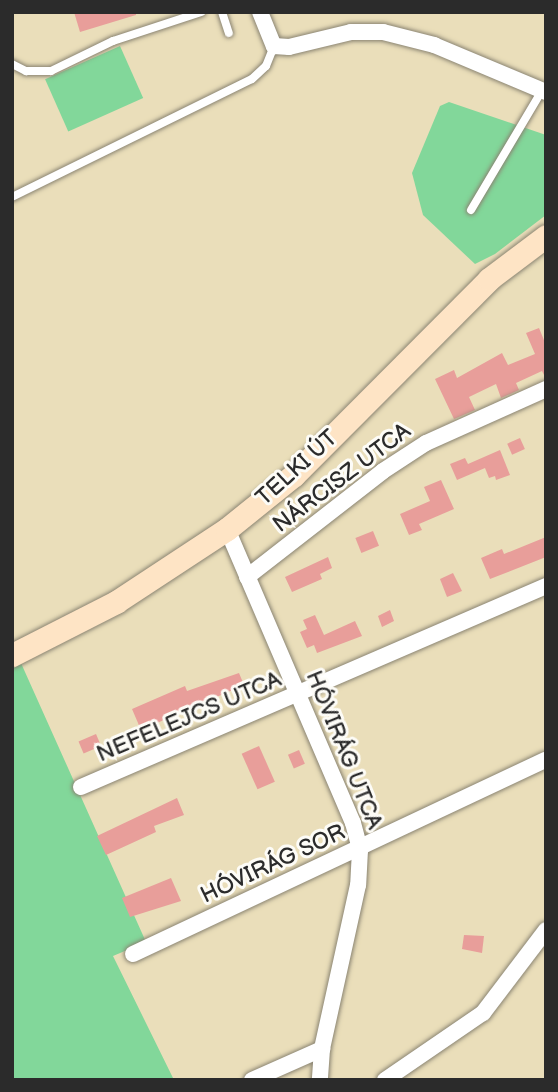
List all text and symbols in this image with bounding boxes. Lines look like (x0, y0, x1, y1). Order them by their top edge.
street label: NÁRCISZ UTCA (268, 417, 416, 539)
street label: TELKI ÚT (250, 424, 344, 512)
street label: NEFELEJCS UTCA (93, 666, 285, 768)
street label: HÓVIRÁG UTCA (300, 667, 388, 833)
street label: HÓVIRÁG SOR (196, 818, 350, 910)

